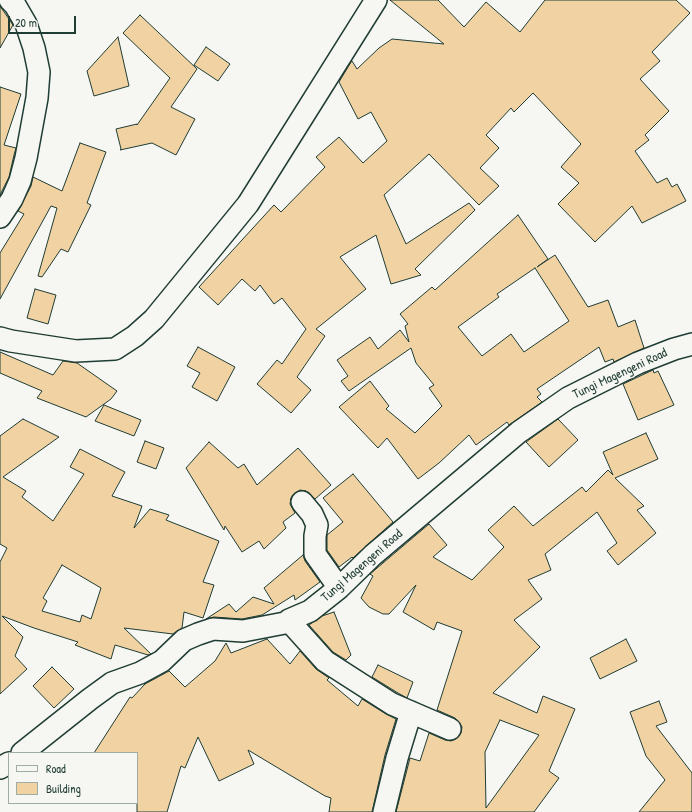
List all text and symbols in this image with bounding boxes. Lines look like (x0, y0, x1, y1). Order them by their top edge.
scale bar (10, 8, 78, 34)
text: 20 m (15, 14, 37, 31)
street label: Tungi Magengeni Road (570, 345, 670, 403)
street label: Tungi Magengeni Road (318, 526, 406, 606)
legend (8, 752, 138, 804)
text: Road (46, 760, 66, 777)
text: Building (46, 780, 81, 797)

